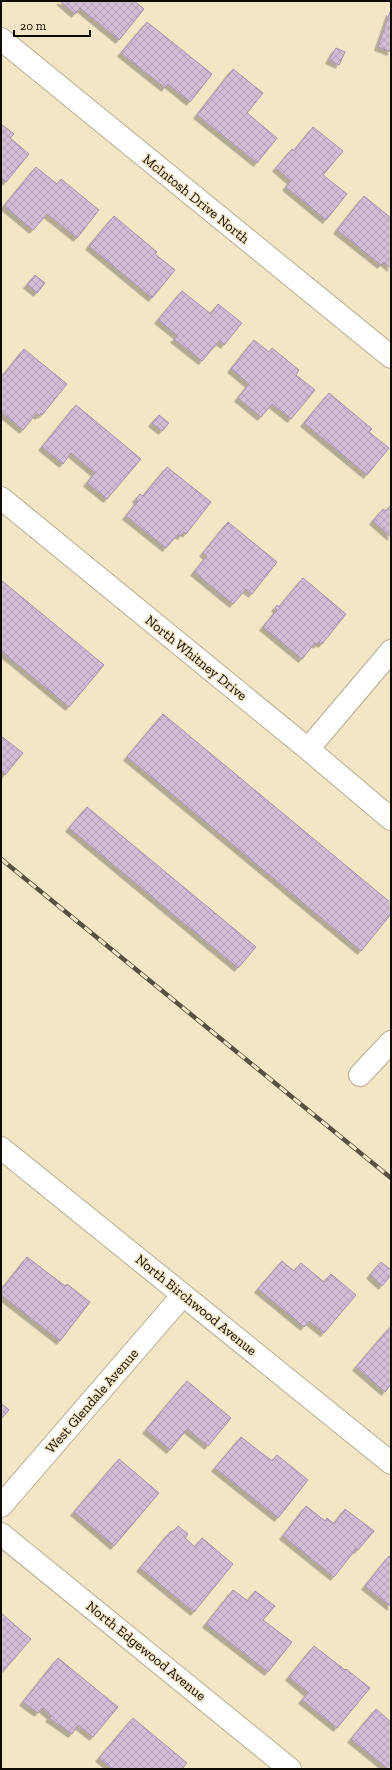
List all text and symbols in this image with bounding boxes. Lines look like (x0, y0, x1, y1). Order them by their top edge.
scale bar (14, 12, 90, 38)
text: 20 m (20, 19, 47, 33)
street label: McIntosh Drive North (139, 151, 253, 247)
street label: North Whitney Drive (142, 612, 251, 705)
street label: North Birchwood Avenue (132, 1251, 260, 1359)
street label: West Glendale Avenue (42, 1345, 142, 1457)
street label: North Edgewood Avenue (83, 1598, 210, 1705)

